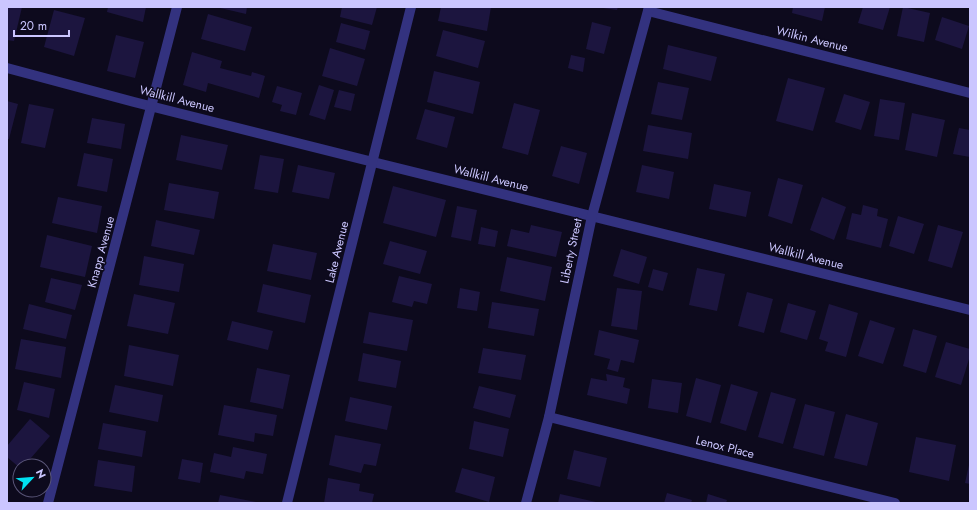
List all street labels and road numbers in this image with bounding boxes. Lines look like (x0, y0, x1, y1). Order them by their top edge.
street label: Wilkin Avenue (774, 21, 850, 57)
street label: Wallkill Avenue (138, 81, 216, 117)
street label: Wallkill Avenue (452, 160, 530, 196)
street label: Knapp Avenue (83, 214, 119, 290)
street label: Liberty Street (555, 217, 587, 285)
street label: Lake Avenue (321, 219, 353, 285)
street label: Wallkill Avenue (767, 238, 845, 274)
street label: Lenox Place (694, 431, 756, 463)

